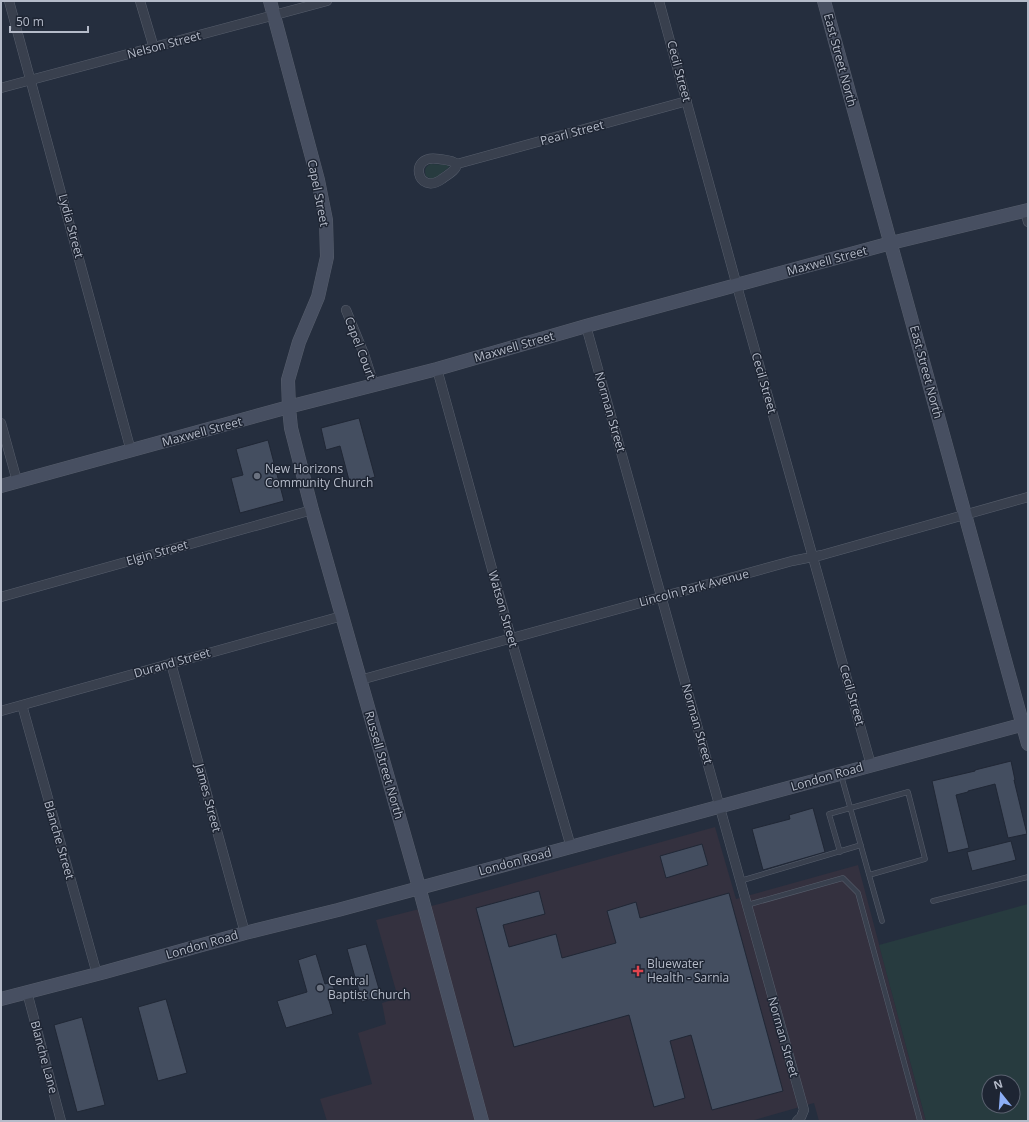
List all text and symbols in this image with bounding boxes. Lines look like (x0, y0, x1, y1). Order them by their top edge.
scale bar (10, 8, 88, 34)
street label: East Street North (820, 11, 861, 108)
text: 50 m (16, 13, 44, 30)
street label: Nelson Street (125, 27, 203, 63)
street label: Cecil Street (663, 38, 696, 103)
street label: Pearl Street (538, 116, 606, 149)
street label: Capel Street (304, 158, 333, 228)
street label: Lydia Street (55, 192, 88, 260)
street label: Maxwell Street (785, 242, 869, 279)
street label: Capel Court (341, 314, 380, 382)
street label: East Street North (906, 323, 947, 420)
street label: Maxwell Street (472, 327, 556, 366)
street label: Cecil Street (748, 350, 781, 415)
street label: Norman Street (591, 370, 630, 454)
street label: Maxwell Street (160, 413, 244, 450)
place label: New Horizons Community Church (265, 460, 373, 491)
marker: New Horizons Community Church (252, 471, 262, 481)
street label: Elgin Street (124, 536, 190, 569)
street label: Lincoln Park Avenue (637, 565, 751, 610)
street label: Watson Street (484, 569, 523, 649)
street label: Durand Street (132, 643, 212, 682)
street label: Cecil Street (836, 662, 869, 727)
street label: Norman Street (678, 682, 717, 766)
street label: Russell Street North (361, 709, 408, 821)
street label: London Road (789, 758, 865, 795)
street label: James Street (191, 761, 226, 834)
street label: Blanche Street (40, 798, 79, 881)
street label: London Road (477, 844, 553, 879)
street label: London Road (164, 926, 240, 963)
place label: Bluewater Health - Sarnia (647, 955, 729, 986)
marker: Bluewater Health - Sarnia (632, 965, 644, 977)
place label: Central Baptist Church (328, 972, 410, 1003)
marker: Central Baptist Church (315, 983, 325, 993)
street label: Norman Street (764, 995, 803, 1079)
street label: Blanche Lane (27, 1019, 62, 1095)
north arrow (981, 1074, 1021, 1114)
text: N (991, 1075, 1004, 1092)

